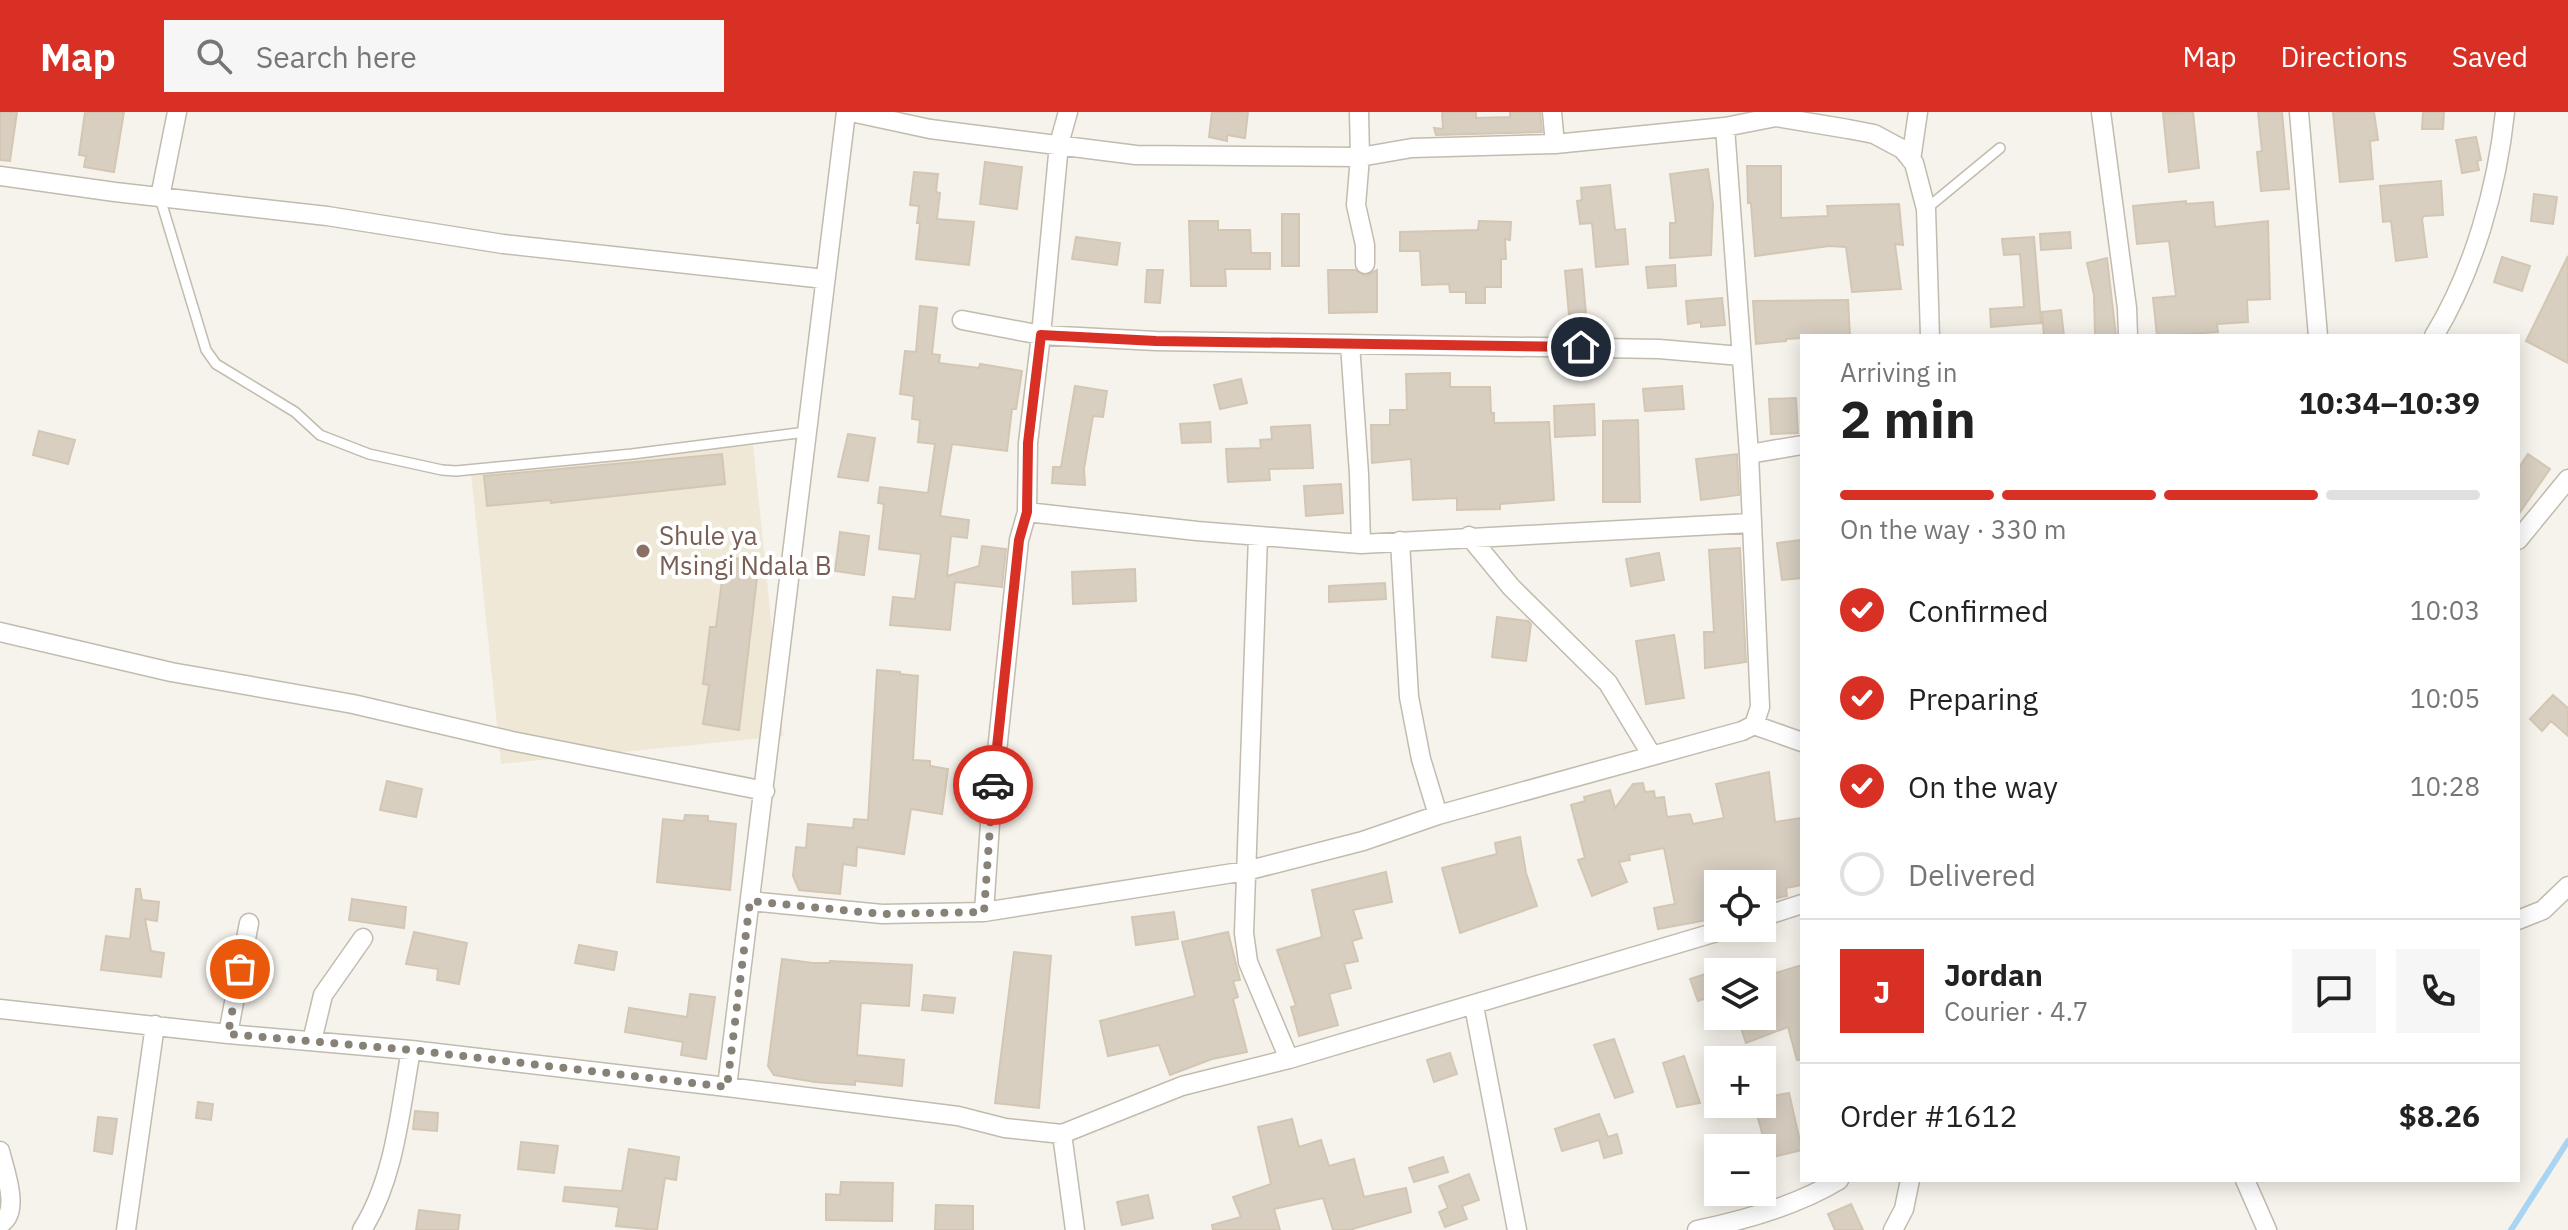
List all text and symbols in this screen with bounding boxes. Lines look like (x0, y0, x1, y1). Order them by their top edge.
search box (164, 20, 724, 92)
text: Map (40, 32, 116, 81)
icon: search (192, 34, 236, 78)
text: Search here (256, 37, 417, 76)
text: Map (2182, 38, 2236, 75)
text: Directions (2280, 38, 2408, 75)
text: Saved (2452, 38, 2528, 75)
pin (1547, 313, 1615, 381)
icon: home (1559, 325, 1603, 369)
text: Arriving in (1840, 355, 1957, 389)
text: 10:34–10:39 (2299, 383, 2480, 422)
text: 2 min (1840, 385, 1976, 452)
text: On the way · 330 m (1840, 512, 2066, 546)
place label: Shule ya Msingi Ndala B (659, 518, 832, 582)
marker: Shule ya Msingi Ndala B (634, 542, 652, 560)
icon: check (1840, 588, 1884, 632)
text: Confirmed (1908, 591, 2049, 630)
text: 10:03 (2410, 593, 2480, 627)
icon: check (1840, 676, 1884, 720)
text: Preparing (1908, 679, 2038, 718)
text: 10:05 (2410, 681, 2480, 715)
courier (953, 745, 1033, 825)
icon: car (971, 763, 1015, 807)
icon: check (1840, 764, 1884, 808)
text: On the way (1908, 767, 2058, 806)
text: 10:28 (2410, 769, 2480, 803)
text: Delivered (1908, 855, 2036, 894)
map controls (1704, 870, 1776, 1206)
button: locate (1704, 870, 1776, 942)
pin (206, 935, 274, 1003)
icon: bag (218, 947, 262, 991)
button: chat (2292, 949, 2376, 1033)
button: phone (2396, 949, 2480, 1033)
text: Jordan (1944, 955, 2043, 994)
button: layers (1704, 958, 1776, 1030)
text: J (1874, 972, 1890, 1011)
text: Courier · 4.7 (1944, 994, 2088, 1028)
button: + (1704, 1046, 1776, 1118)
text: Order #1612 (1840, 1096, 2017, 1135)
text: $8.26 (2399, 1096, 2480, 1135)
button: − (1704, 1134, 1776, 1206)

